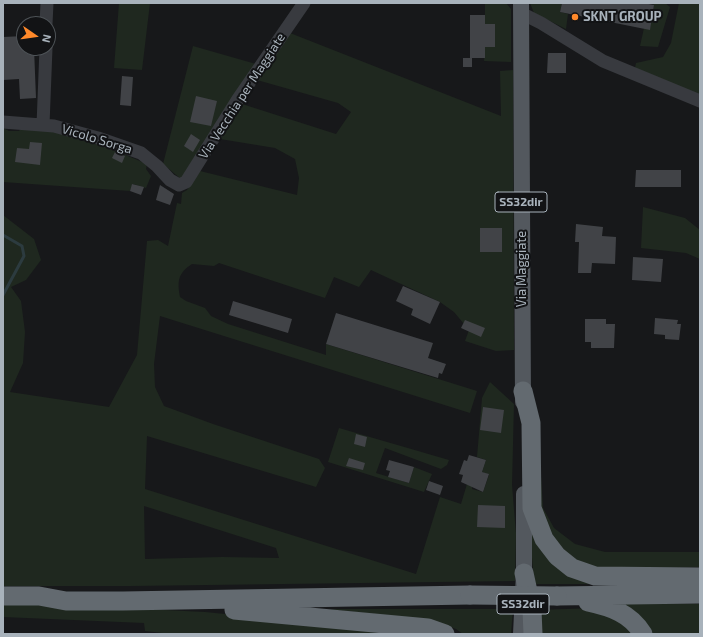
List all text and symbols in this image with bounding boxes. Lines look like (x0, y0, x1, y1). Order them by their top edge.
place label: SKNT GROUP (583, 9, 662, 25)
marker: SKNT GROUP (570, 12, 580, 22)
north arrow (16, 16, 56, 56)
street label: Via Vecchia per Maggiate (195, 30, 289, 162)
text: N (40, 33, 54, 44)
street label: Vicolo Sorga (60, 121, 134, 157)
road number: SS32dir (495, 192, 547, 212)
street label: Via Maggiate (514, 231, 530, 307)
road number: SS32dir (497, 594, 549, 614)

